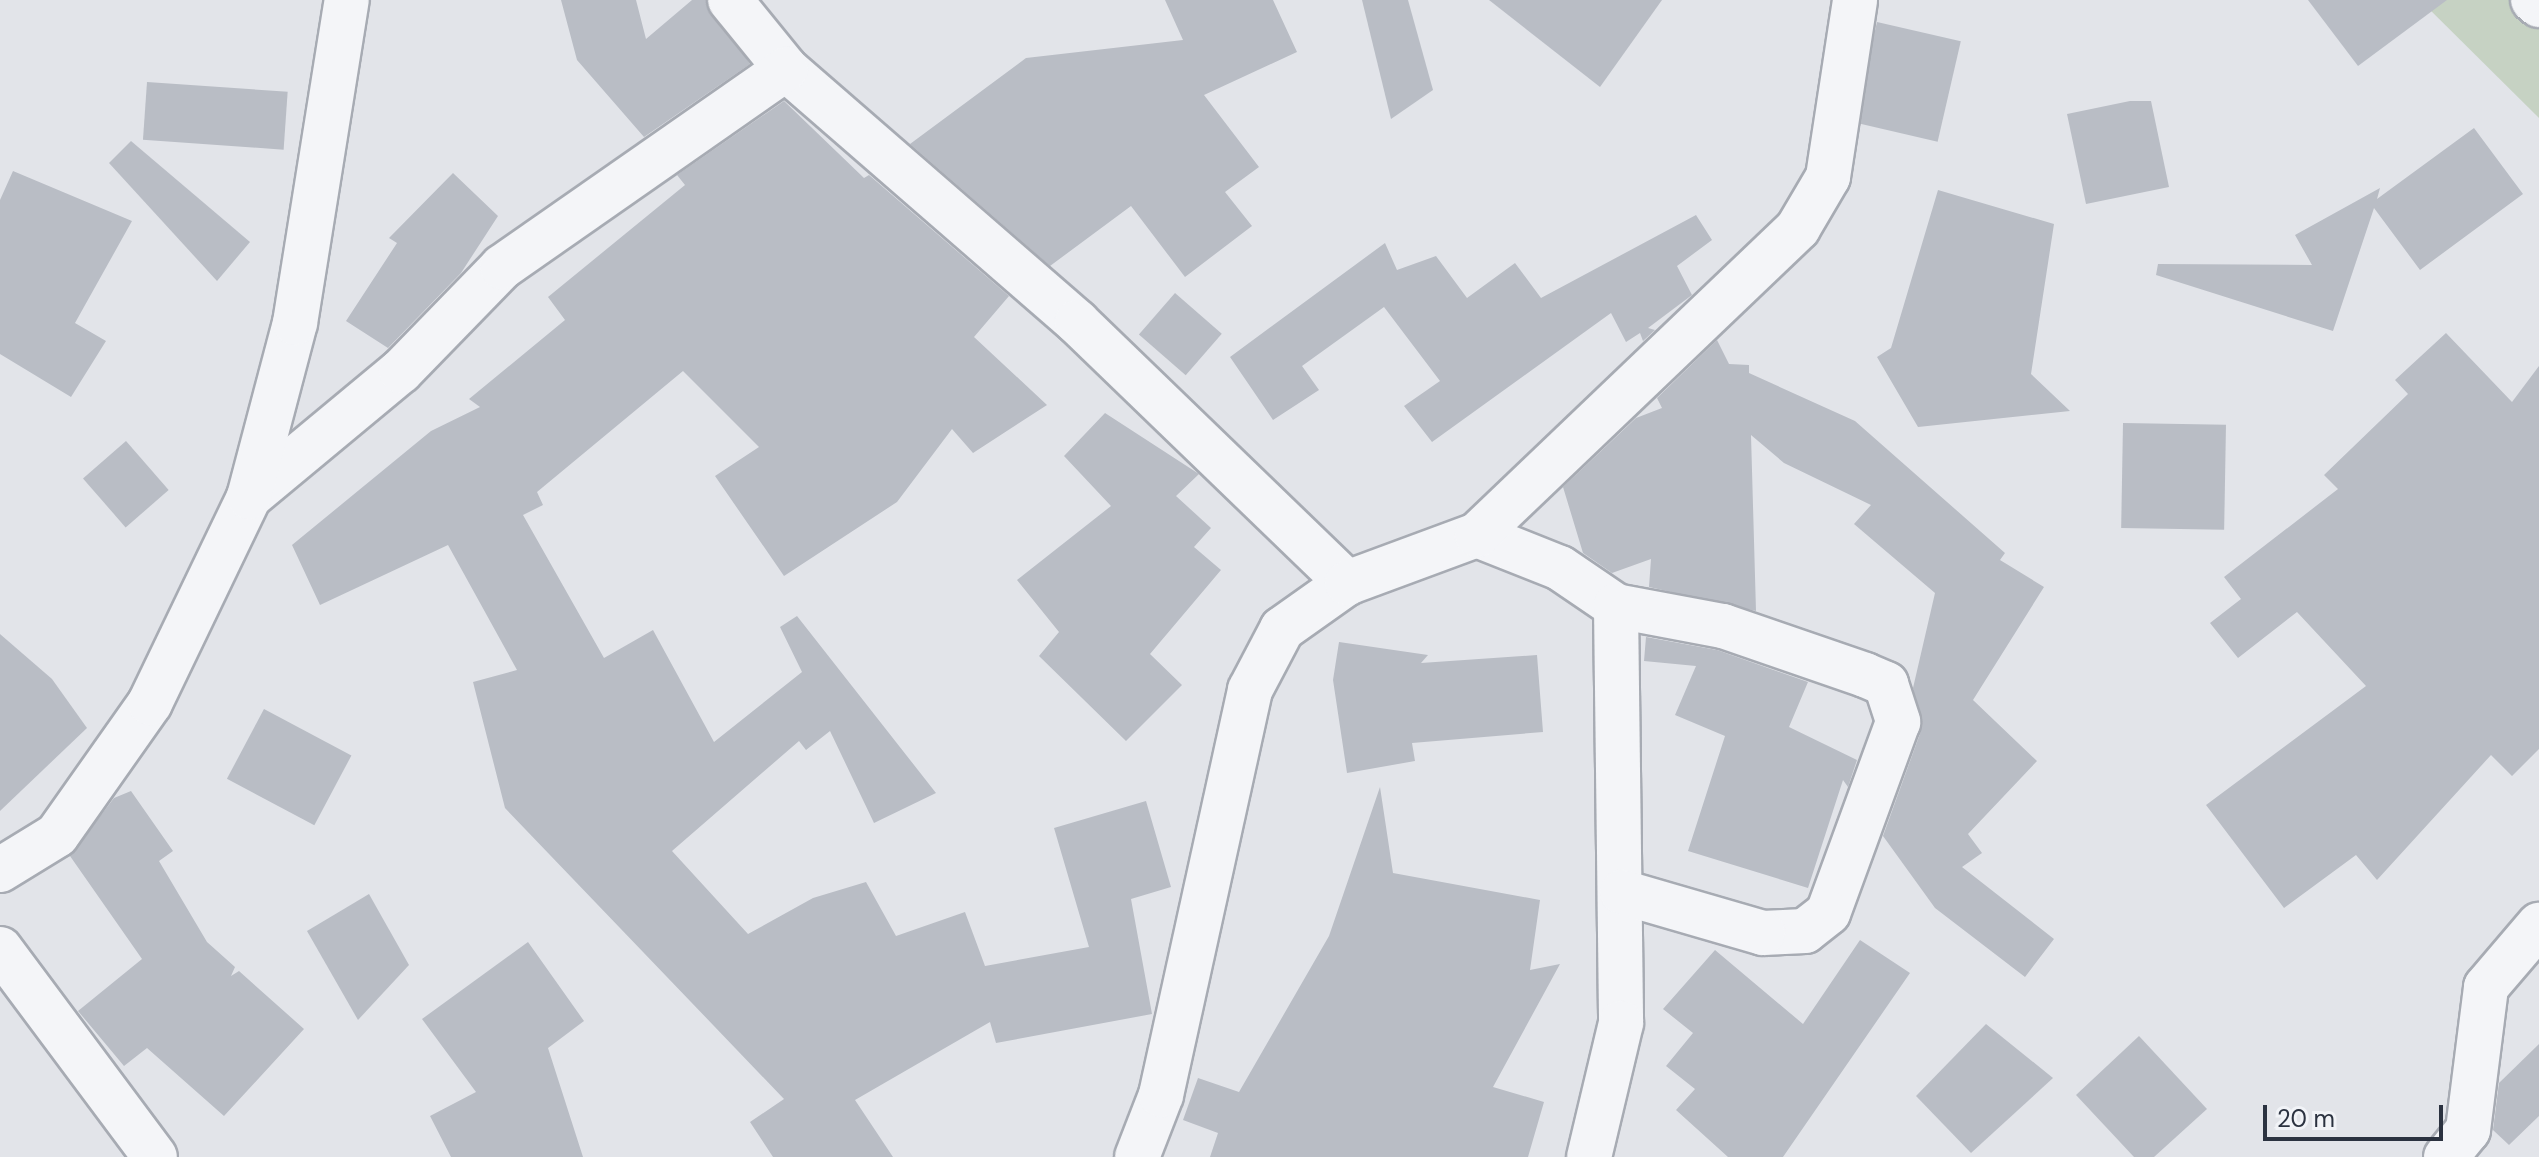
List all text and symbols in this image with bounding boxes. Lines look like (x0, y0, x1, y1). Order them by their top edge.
scale bar (2267, 1089, 2447, 1139)
text: 20 m (2277, 1103, 2335, 1134)

